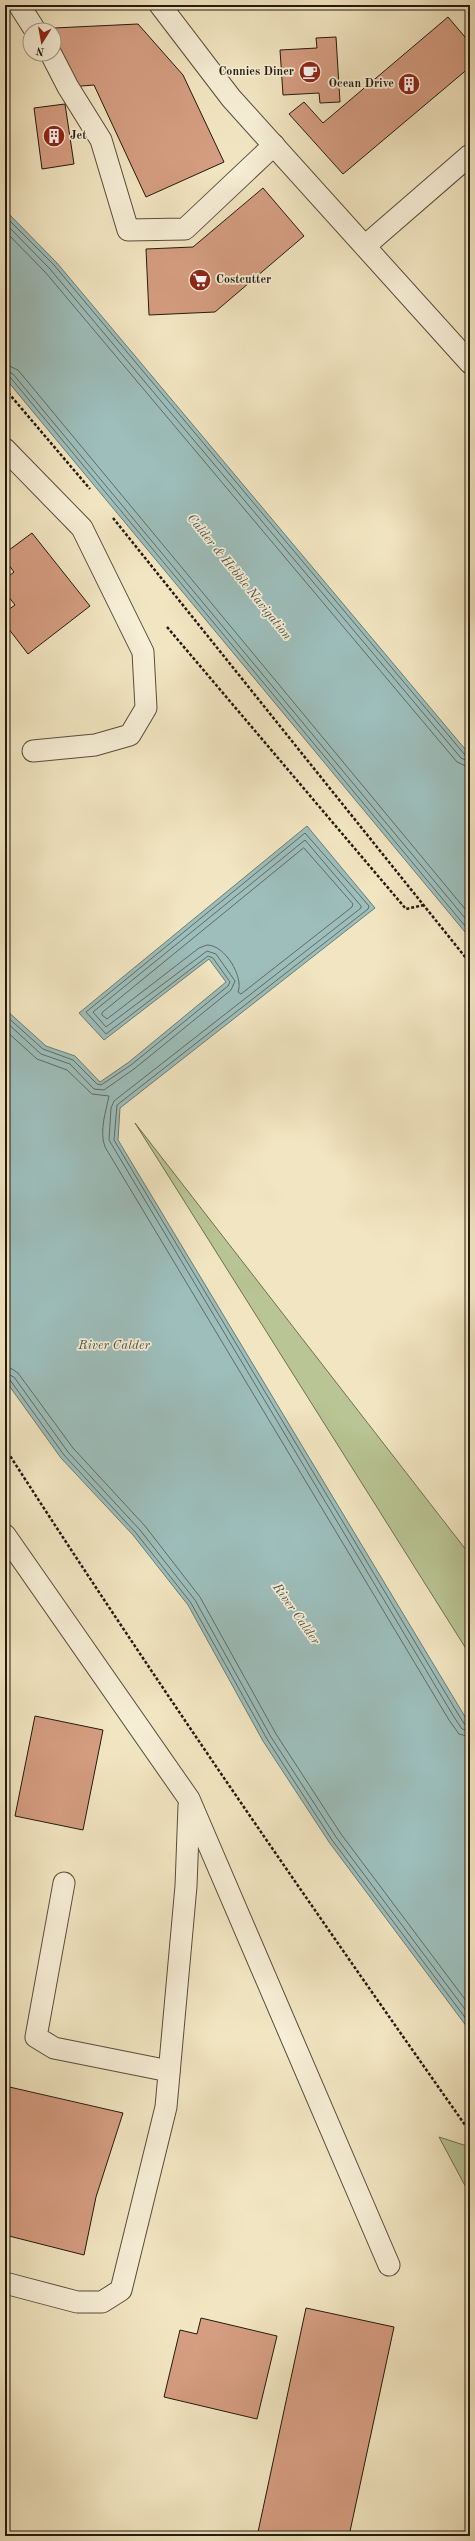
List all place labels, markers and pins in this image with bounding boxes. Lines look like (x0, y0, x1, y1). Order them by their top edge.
cafe icon: Connies Diner (297, 59, 323, 85)
place label: Connies Diner (218, 66, 294, 78)
building icon: Ocean Drive (396, 71, 422, 97)
place label: Ocean Drive (329, 78, 394, 90)
building icon: Jet (41, 123, 67, 149)
place label: Jet (70, 130, 87, 142)
supermarket icon: Costcutter (187, 267, 213, 293)
place label: Costcutter (216, 274, 271, 286)

